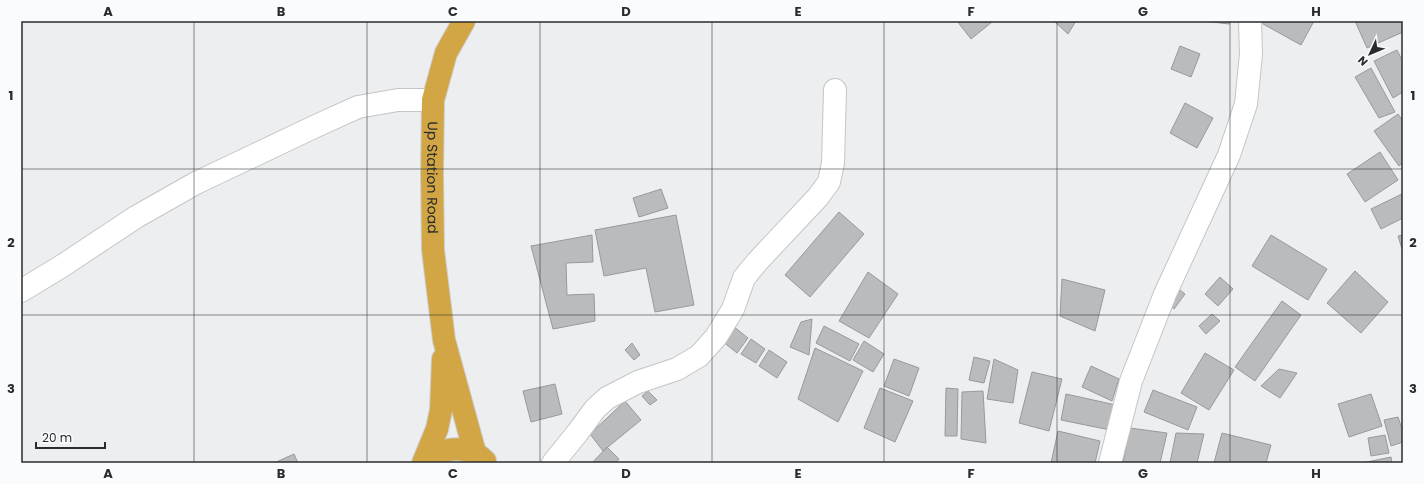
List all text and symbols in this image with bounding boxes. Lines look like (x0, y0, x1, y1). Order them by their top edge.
text: A (103, 2, 113, 21)
text: B (277, 2, 286, 21)
text: C (448, 2, 458, 21)
text: D (621, 2, 631, 21)
text: E (794, 2, 802, 21)
text: F (967, 2, 975, 21)
text: G (1138, 2, 1148, 21)
text: H (1311, 2, 1321, 21)
north arrow (1350, 34, 1390, 74)
text: N (1354, 52, 1371, 69)
text: 1 (9, 86, 13, 105)
text: 1 (1411, 86, 1415, 105)
street label: Up Station Road (422, 121, 443, 234)
text: 2 (7, 233, 15, 252)
text: 2 (1409, 233, 1417, 252)
text: 3 (7, 379, 15, 398)
text: 3 (1409, 379, 1417, 398)
scale bar (36, 424, 105, 450)
text: 20 m (42, 429, 72, 446)
text: A (103, 464, 113, 483)
text: B (277, 464, 286, 483)
text: C (448, 464, 458, 483)
text: D (621, 464, 631, 483)
text: E (794, 464, 802, 483)
text: F (967, 464, 975, 483)
text: G (1138, 464, 1148, 483)
text: H (1311, 464, 1321, 483)

